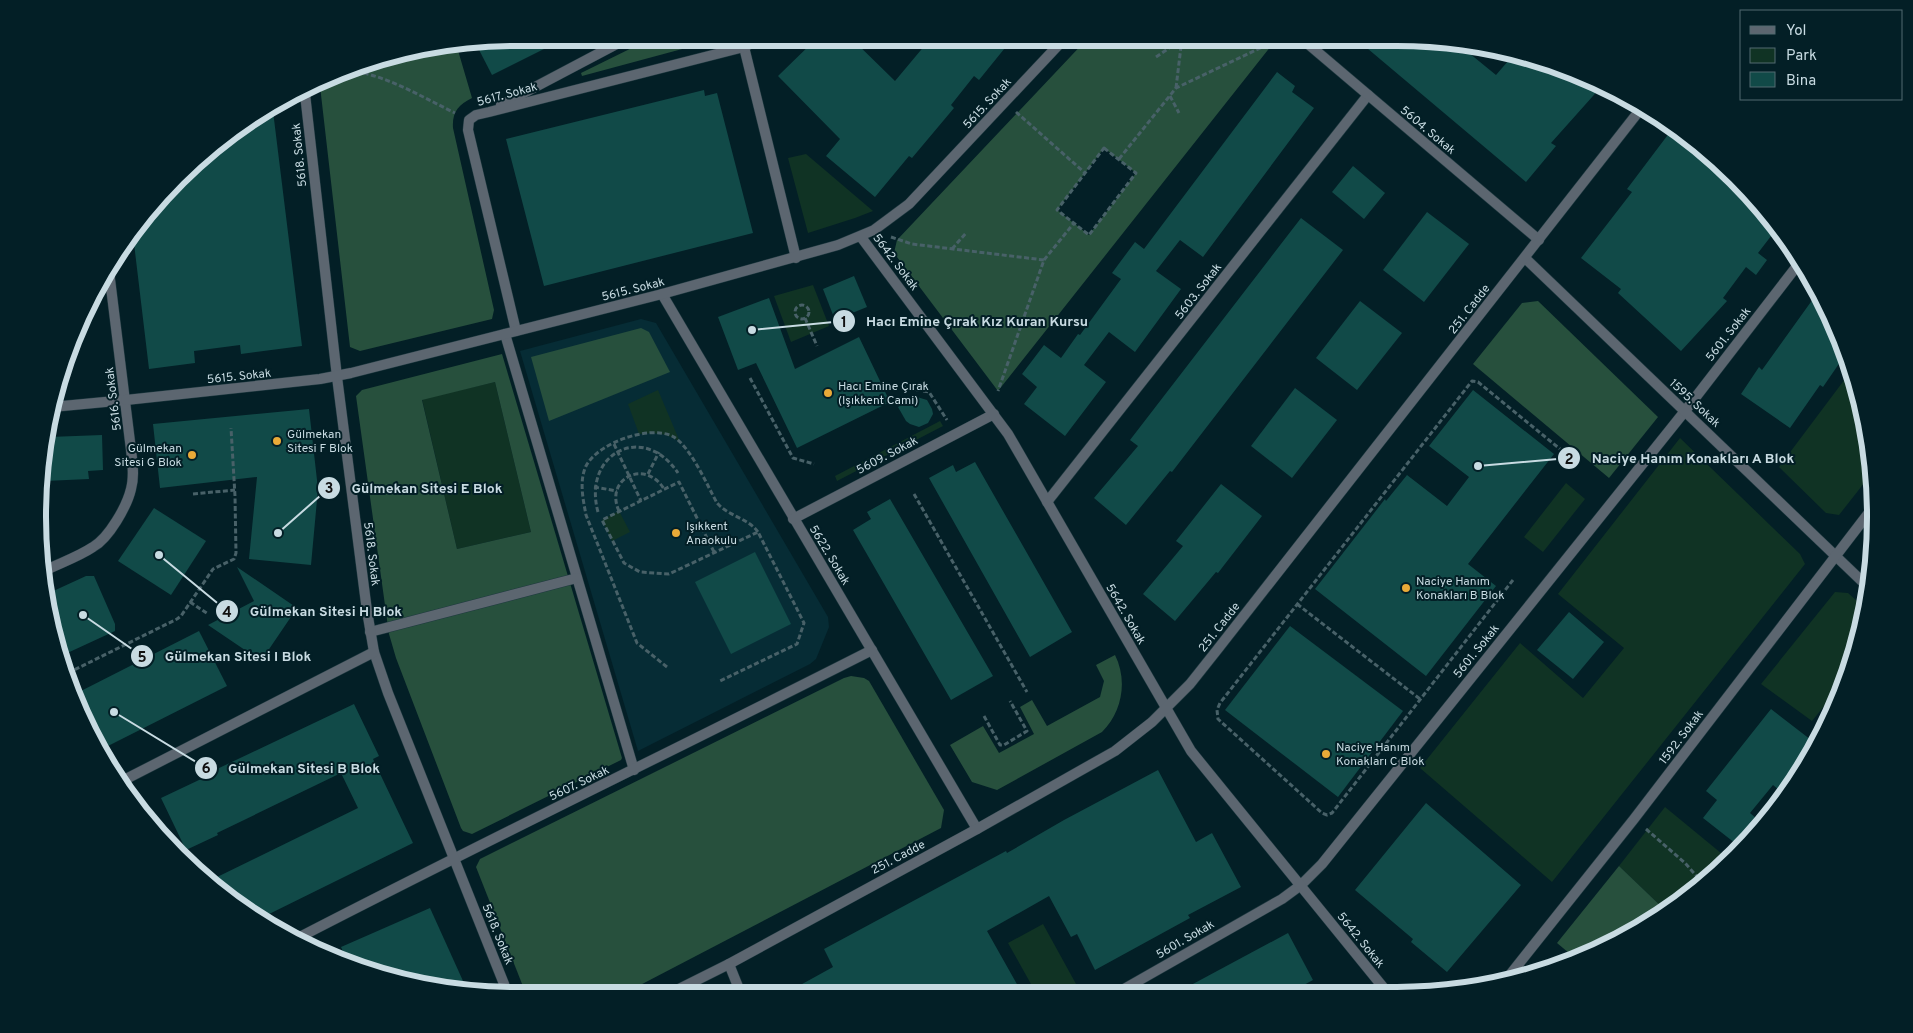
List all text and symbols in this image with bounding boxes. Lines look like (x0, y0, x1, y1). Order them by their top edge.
legend (1740, 10, 1903, 100)
text: Yol (1786, 22, 1807, 41)
text: Park (1786, 47, 1817, 66)
text: Bina (1786, 72, 1816, 91)
street label: 5615. Sokak (960, 75, 1016, 133)
street label: 5617. Sokak (475, 79, 539, 111)
street label: 5604. Sokak (1396, 103, 1458, 159)
street label: 5618. Sokak (289, 122, 311, 188)
street label: 5642. Sokak (869, 231, 922, 294)
street label: 5603. Sokak (1172, 260, 1226, 323)
street label: 5615. Sokak (600, 274, 666, 306)
street label: 251. Cadde (1445, 281, 1494, 338)
street label: 5601. Sokak (1703, 304, 1755, 365)
callout: Hacı Emine Çırak Kız Kuran Kursu (831, 307, 1099, 336)
text: 1 (841, 314, 847, 333)
text: Hacı Emine Çırak Kız Kuran Kursu (866, 314, 1088, 331)
street label: 5616. Sokak (102, 366, 126, 432)
street label: 5615. Sokak (206, 366, 272, 388)
street label: 1595. Sokak (1665, 376, 1723, 432)
place label: Hacı Emine Çırak (Işıkkent Cami) (838, 379, 929, 409)
marker: Hacı Emine Çırak (Işıkkent Cami) (822, 387, 834, 399)
place label: Gülmekan Sitesi F Blok (287, 427, 353, 457)
street label: 5609. Sokak (854, 433, 921, 479)
marker: Gülmekan Sitesi F Blok (271, 435, 283, 447)
place label: Gülmekan Sitesi G Blok (114, 441, 182, 471)
callout: Naciye Hanım Konakları A Blok (1556, 444, 1805, 473)
marker: Gülmekan Sitesi G Blok (186, 449, 198, 461)
text: 2 (1564, 451, 1574, 470)
text: Naciye Hanım Konakları A Blok (1592, 451, 1795, 468)
callout: Gülmekan Sitesi E Blok (316, 473, 512, 502)
text: 3 (325, 480, 334, 499)
text: Gülmekan Sitesi E Blok (351, 481, 503, 498)
place label: Işıkkent Anaokulu (686, 519, 737, 549)
street label: 5618. Sokak (359, 521, 383, 587)
street label: 5622. Sokak (805, 523, 853, 588)
marker: Işıkkent Anaokulu (670, 527, 682, 539)
place label: Naciye Hanım Konakları B Blok (1416, 574, 1505, 604)
street label: 5642. Sokak (1101, 581, 1149, 648)
marker: Naciye Hanım Konakları B Blok (1400, 582, 1412, 594)
callout: Gülmekan Sitesi H Blok (215, 597, 412, 626)
street label: 251. Cadde (1195, 599, 1244, 656)
text: 4 (222, 604, 232, 623)
text: Gülmekan Sitesi H Blok (250, 604, 402, 621)
street label: 5601. Sokak (1450, 621, 1503, 682)
callout: Gülmekan Sitesi I Blok (129, 642, 321, 671)
text: 5 (137, 649, 147, 668)
text: Gülmekan Sitesi I Blok (165, 649, 311, 666)
street label: 1592. Sokak (1656, 707, 1708, 768)
place label: Naciye Hanım Konakları C Blok (1336, 740, 1425, 770)
marker: Naciye Hanım Konakları C Blok (1320, 748, 1332, 760)
callout: Gülmekan Sitesi B Blok (193, 753, 390, 782)
text: 6 (201, 760, 211, 779)
text: Gülmekan Sitesi B Blok (228, 761, 380, 778)
street label: 5607. Sokak (547, 762, 612, 805)
street label: 251. Cadde (869, 837, 928, 879)
street label: 5618. Sokak (478, 902, 517, 967)
street label: 5642. Sokak (1333, 909, 1388, 972)
street label: 5601. Sokak (1153, 917, 1218, 963)

